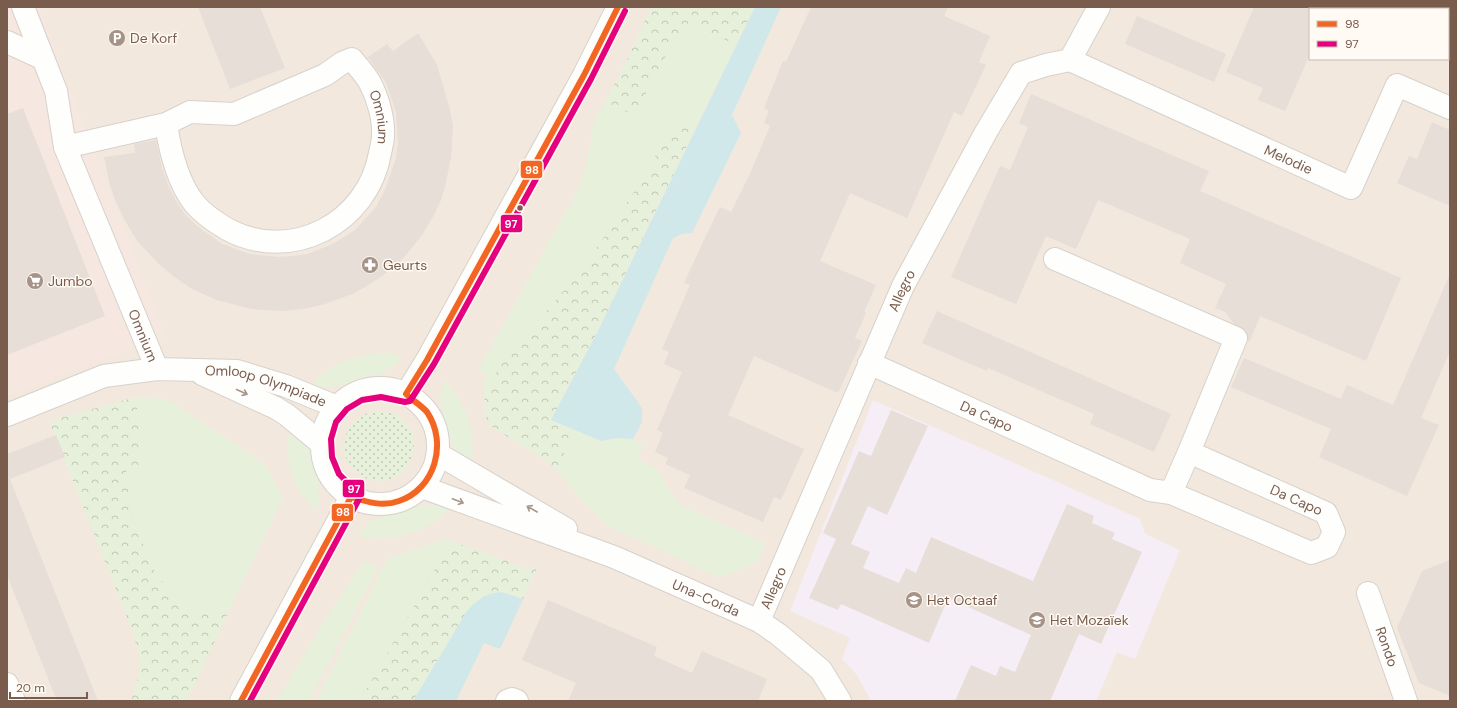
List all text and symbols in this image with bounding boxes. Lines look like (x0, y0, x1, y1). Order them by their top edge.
legend (1309, 8, 1449, 60)
text: 98 (1345, 16, 1360, 32)
parking icon: De Korf (107, 28, 127, 48)
place label: De Korf (130, 29, 178, 47)
text: 97 (1345, 36, 1359, 52)
street label: Omnium (365, 87, 392, 145)
street label: Melodie (1261, 141, 1316, 178)
line badge: 98 (520, 160, 543, 179)
text: 98 (525, 163, 539, 177)
unlabelled marker (515, 203, 525, 213)
line badge: 97 (500, 214, 523, 233)
text: 97 (505, 217, 517, 231)
pharmacy icon: Geurts (360, 255, 380, 275)
place label: Geurts (383, 256, 427, 274)
street label: Allegro (884, 266, 919, 314)
supermarket icon: Jumbo (25, 271, 45, 291)
place label: Jumbo (48, 272, 93, 290)
street label: Omnium (124, 307, 162, 364)
street label: Omloop Olympiade (205, 361, 329, 411)
one-way arrow (235, 388, 247, 396)
street label: Da Capo (957, 396, 1016, 436)
line badge: 97 (342, 479, 365, 498)
street label: Da Capo (1267, 480, 1326, 519)
text: 97 (348, 482, 360, 496)
one-way arrow (452, 497, 464, 505)
line badge: 98 (331, 503, 354, 522)
one-way arrow (526, 504, 538, 512)
text: 98 (336, 505, 350, 519)
street label: Allegro (756, 564, 790, 612)
street label: Una-Corda (669, 575, 743, 620)
school or university icon: Het Octaaf (904, 590, 924, 610)
place label: Het Octaaf (927, 591, 998, 609)
school or university icon: Het Mozaïek (1027, 610, 1047, 630)
place label: Het Mozaïek (1050, 611, 1129, 629)
street label: Rondo (1372, 624, 1402, 669)
scale bar (10, 674, 87, 700)
text: 20 m (16, 680, 45, 696)

